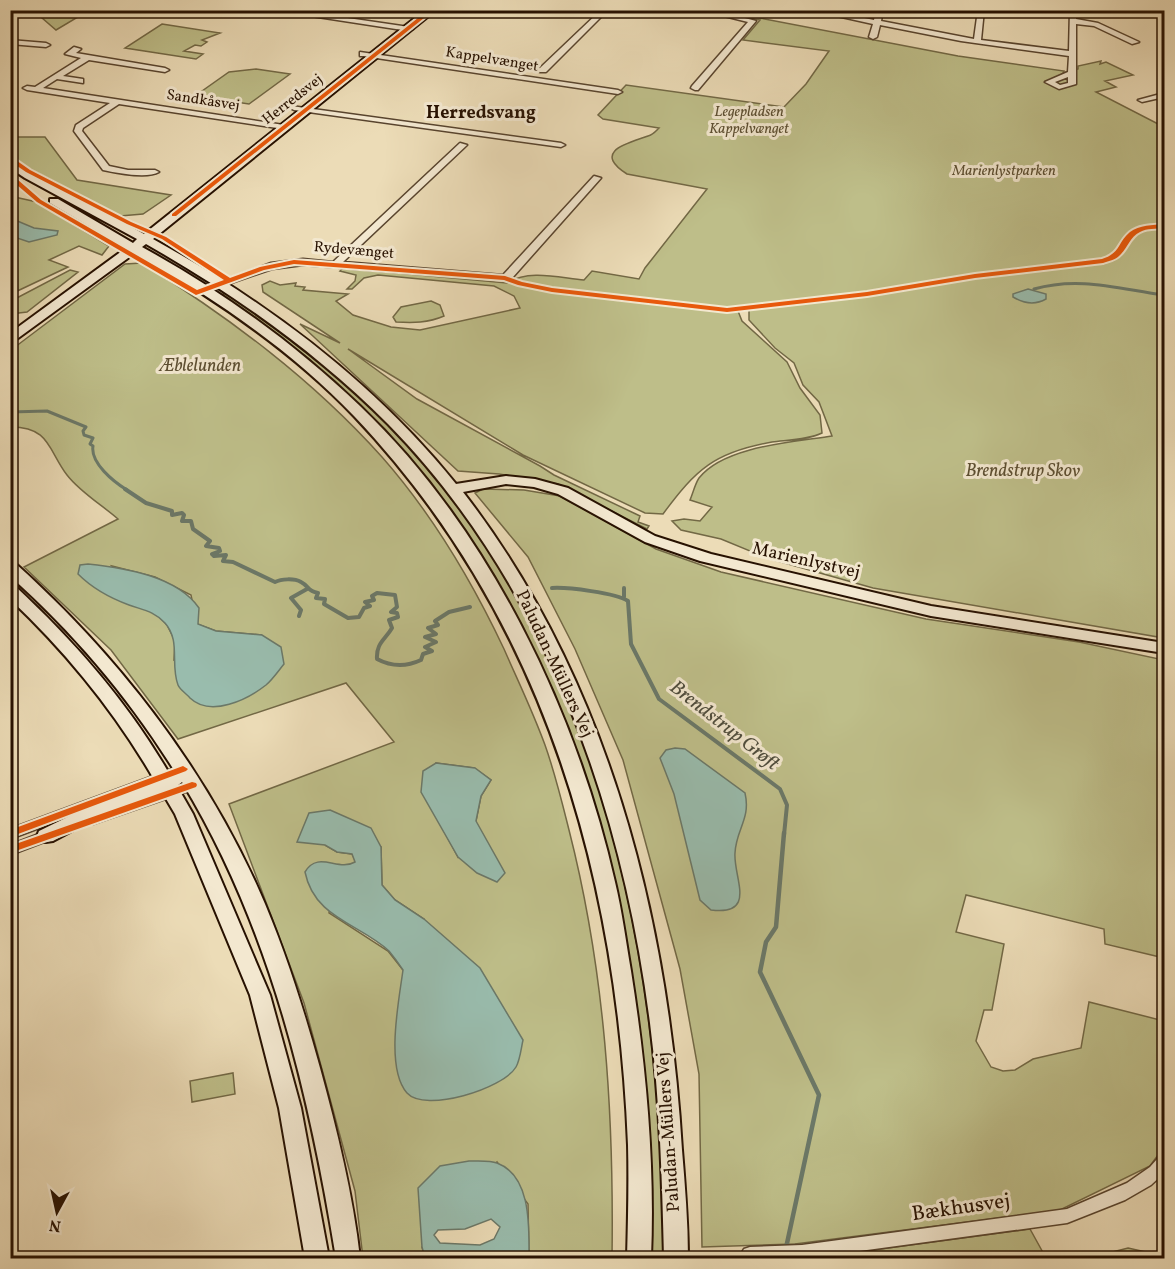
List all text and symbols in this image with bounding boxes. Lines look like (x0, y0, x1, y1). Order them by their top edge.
street label: Kappelvænget (444, 42, 540, 78)
street label: Herredsvej (258, 70, 328, 130)
street label: Sandkåsvej (165, 85, 241, 117)
district label: Herredsvang (426, 101, 536, 126)
park label: Legepladsen Kappelvænget (709, 102, 790, 140)
park label: Marienlystparken (951, 161, 1056, 182)
street label: Rydevænget (313, 237, 395, 265)
park label: Æblelunden (158, 354, 241, 379)
park label: Brendstrup Skov (965, 459, 1081, 484)
street label: Marienlystvej (750, 536, 862, 586)
street label: Paludan-Müllers Vej (509, 586, 599, 742)
water label: Brendstrup Grøft (663, 674, 785, 778)
street label: Paludan-Müllers Vej (651, 1051, 687, 1213)
north arrow (27, 1182, 87, 1242)
street label: Bækhusvej (910, 1187, 1012, 1229)
text: N (48, 1213, 62, 1237)

